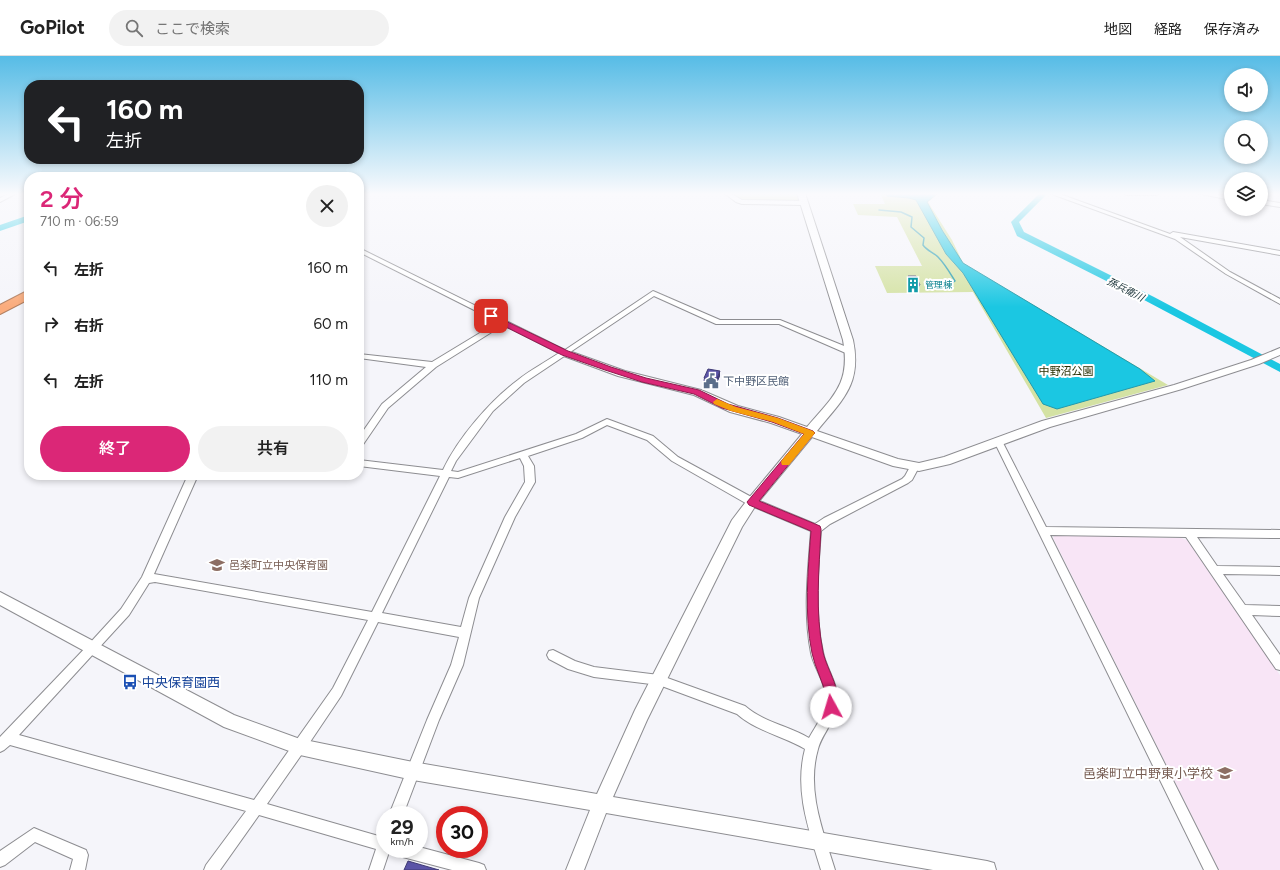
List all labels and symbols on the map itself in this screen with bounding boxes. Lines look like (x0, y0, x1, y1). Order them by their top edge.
water label: 孫兵衛川 (1105, 275, 1147, 305)
building icon: 管理棟 (904, 276, 922, 294)
place label: 管理棟 (925, 279, 953, 290)
pin (474, 299, 508, 333)
park label: 中野沼公園 (1039, 365, 1094, 378)
public building icon: 下中野区民館 (702, 372, 720, 390)
place label: 下中野区民館 (723, 375, 789, 388)
school or university icon: 邑楽町立中央保育園 (208, 556, 226, 574)
place label: 邑楽町立中央保育園 (229, 559, 328, 572)
bus stop icon: 中央保育園西 (121, 673, 139, 691)
place label: 中央保育園西 (142, 675, 220, 690)
position arrow (810, 686, 852, 728)
school or university icon: 邑楽町立中野東小学校 (1216, 764, 1234, 782)
place label: 邑楽町立中野東小学校 (1083, 766, 1213, 781)
speed limit sign: 30 (436, 806, 488, 858)

